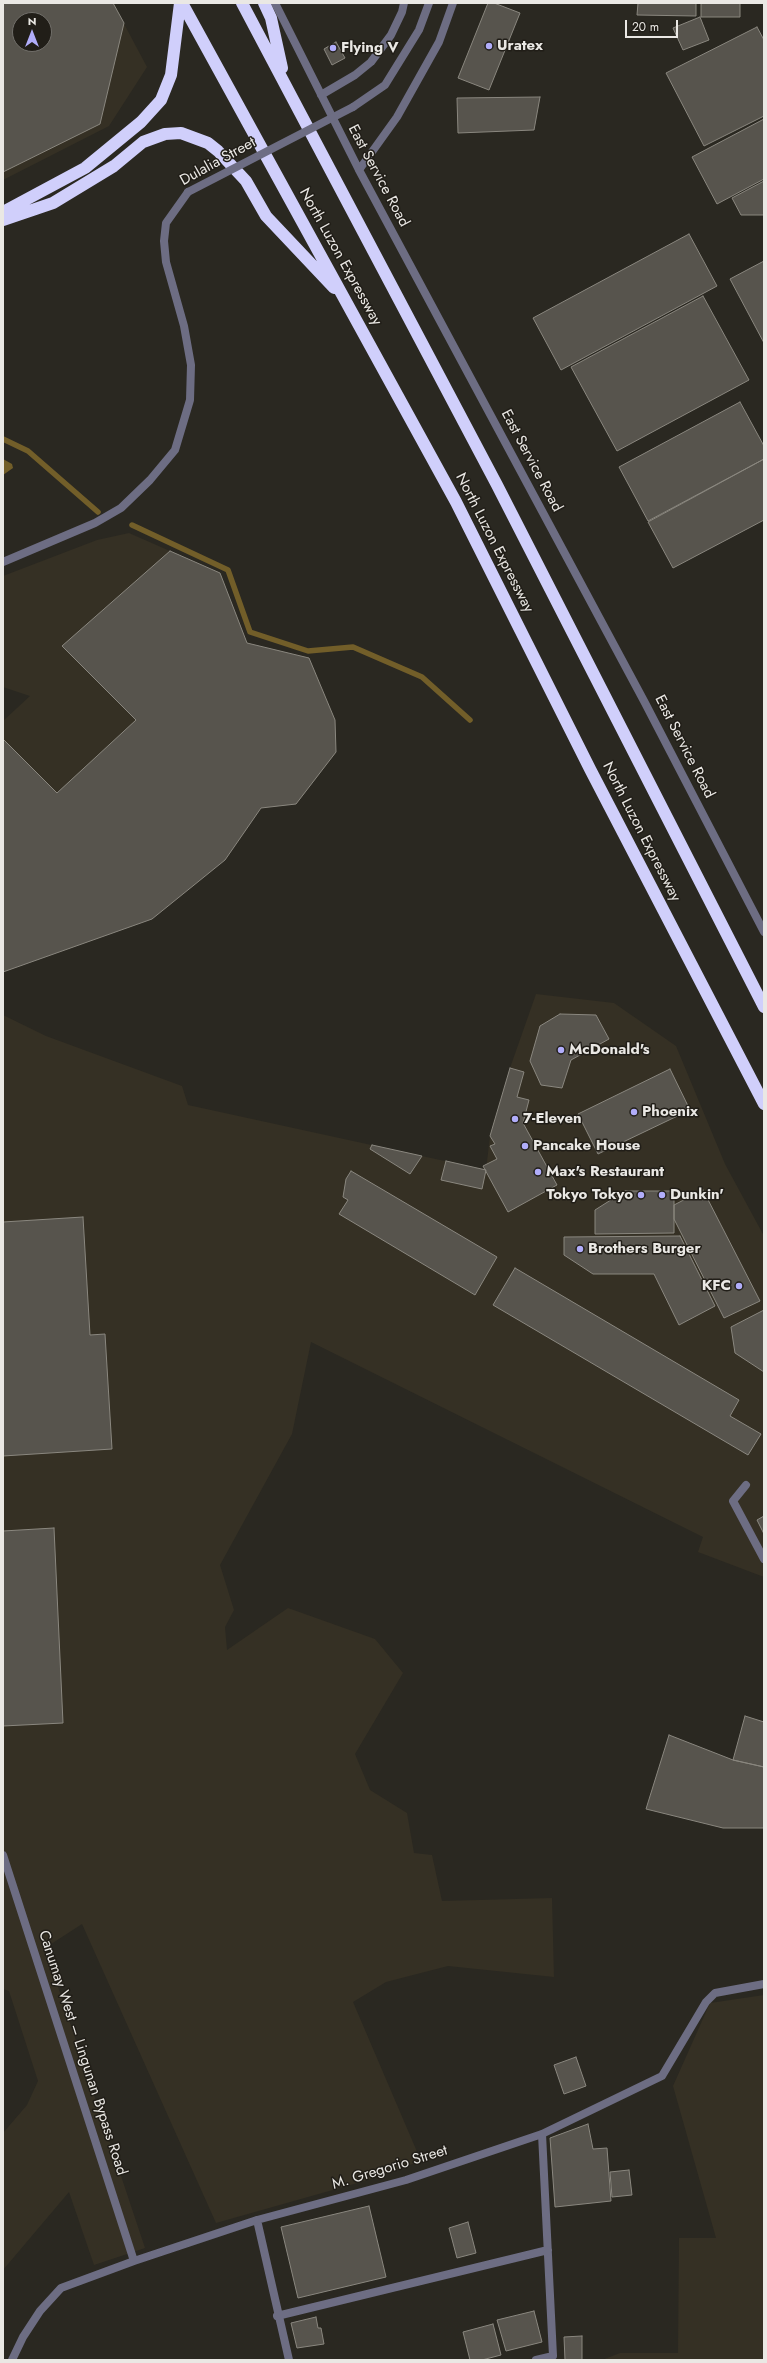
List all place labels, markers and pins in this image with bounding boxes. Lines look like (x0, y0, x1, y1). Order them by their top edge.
place label: Uratex (497, 37, 543, 55)
place label: Flying V (341, 39, 399, 57)
marker: Uratex (484, 41, 494, 51)
marker: Flying V (328, 43, 338, 53)
place label: McDonald's (569, 1041, 650, 1059)
marker: McDonald's (556, 1045, 566, 1055)
place label: Phoenix (642, 1103, 698, 1121)
marker: Phoenix (629, 1107, 639, 1117)
place label: 7-Eleven (523, 1110, 582, 1128)
marker: 7-Eleven (510, 1114, 520, 1124)
place label: Pancake House (533, 1137, 640, 1155)
marker: Pancake House (520, 1141, 530, 1151)
place label: Max's Restaurant (546, 1163, 664, 1181)
marker: Max's Restaurant (533, 1167, 543, 1177)
place label: Tokyo Tokyo (546, 1186, 633, 1204)
place label: Dunkin' (670, 1186, 724, 1204)
marker: Tokyo Tokyo (636, 1190, 646, 1200)
marker: Dunkin' (657, 1190, 667, 1200)
place label: Brothers Burger (588, 1240, 701, 1258)
marker: Brothers Burger (575, 1244, 585, 1254)
place label: KFC (702, 1277, 731, 1295)
marker: KFC (734, 1281, 744, 1291)

